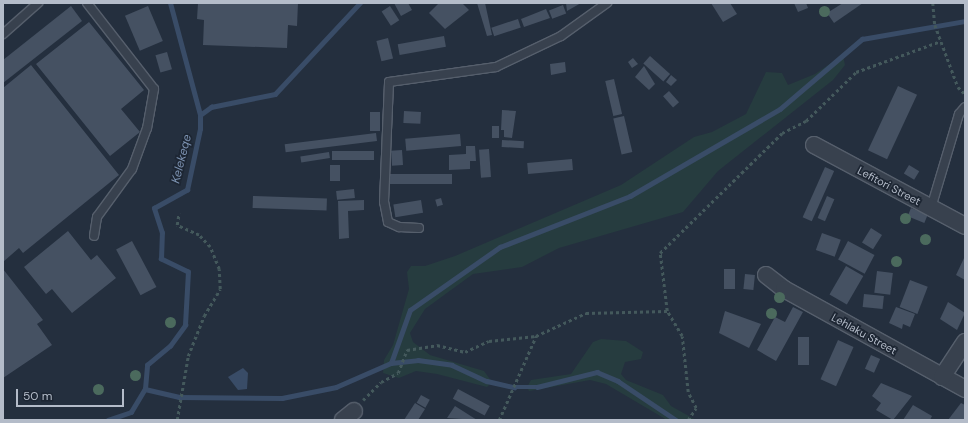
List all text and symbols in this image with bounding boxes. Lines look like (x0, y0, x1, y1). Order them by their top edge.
water label: Kelekeqe (169, 133, 195, 185)
street label: Lefitori Street (855, 164, 923, 208)
street label: Lehlaku Street (829, 311, 899, 357)
scale bar (18, 381, 126, 407)
text: 50 m (23, 388, 52, 404)

